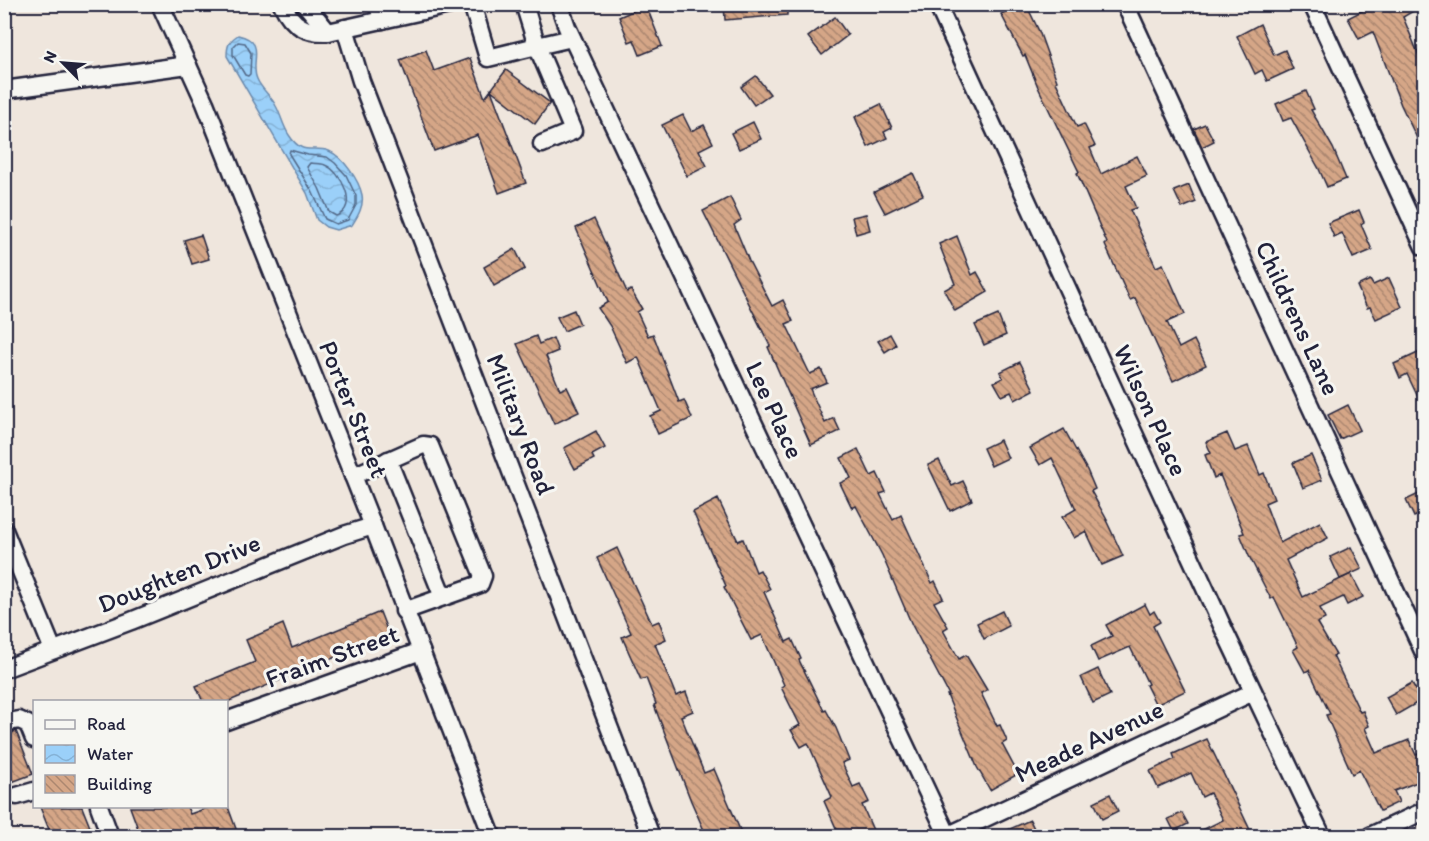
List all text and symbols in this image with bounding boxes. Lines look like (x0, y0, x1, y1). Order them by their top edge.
north arrow (33, 33, 93, 93)
text: N (39, 48, 61, 66)
street label: Childrens Lane (1248, 236, 1348, 400)
street label: Porter Street (312, 336, 396, 482)
street label: Wilson Place (1107, 339, 1195, 481)
street label: Military Road (479, 349, 563, 499)
street label: Lee Place (739, 356, 811, 464)
street label: Doughten Drive (93, 526, 265, 620)
street label: Fraim Street (261, 617, 403, 695)
street label: Meade Avenue (1009, 692, 1169, 790)
legend (33, 700, 228, 808)
text: Road (87, 713, 126, 735)
text: Water (87, 743, 133, 765)
text: Building (87, 773, 153, 795)

